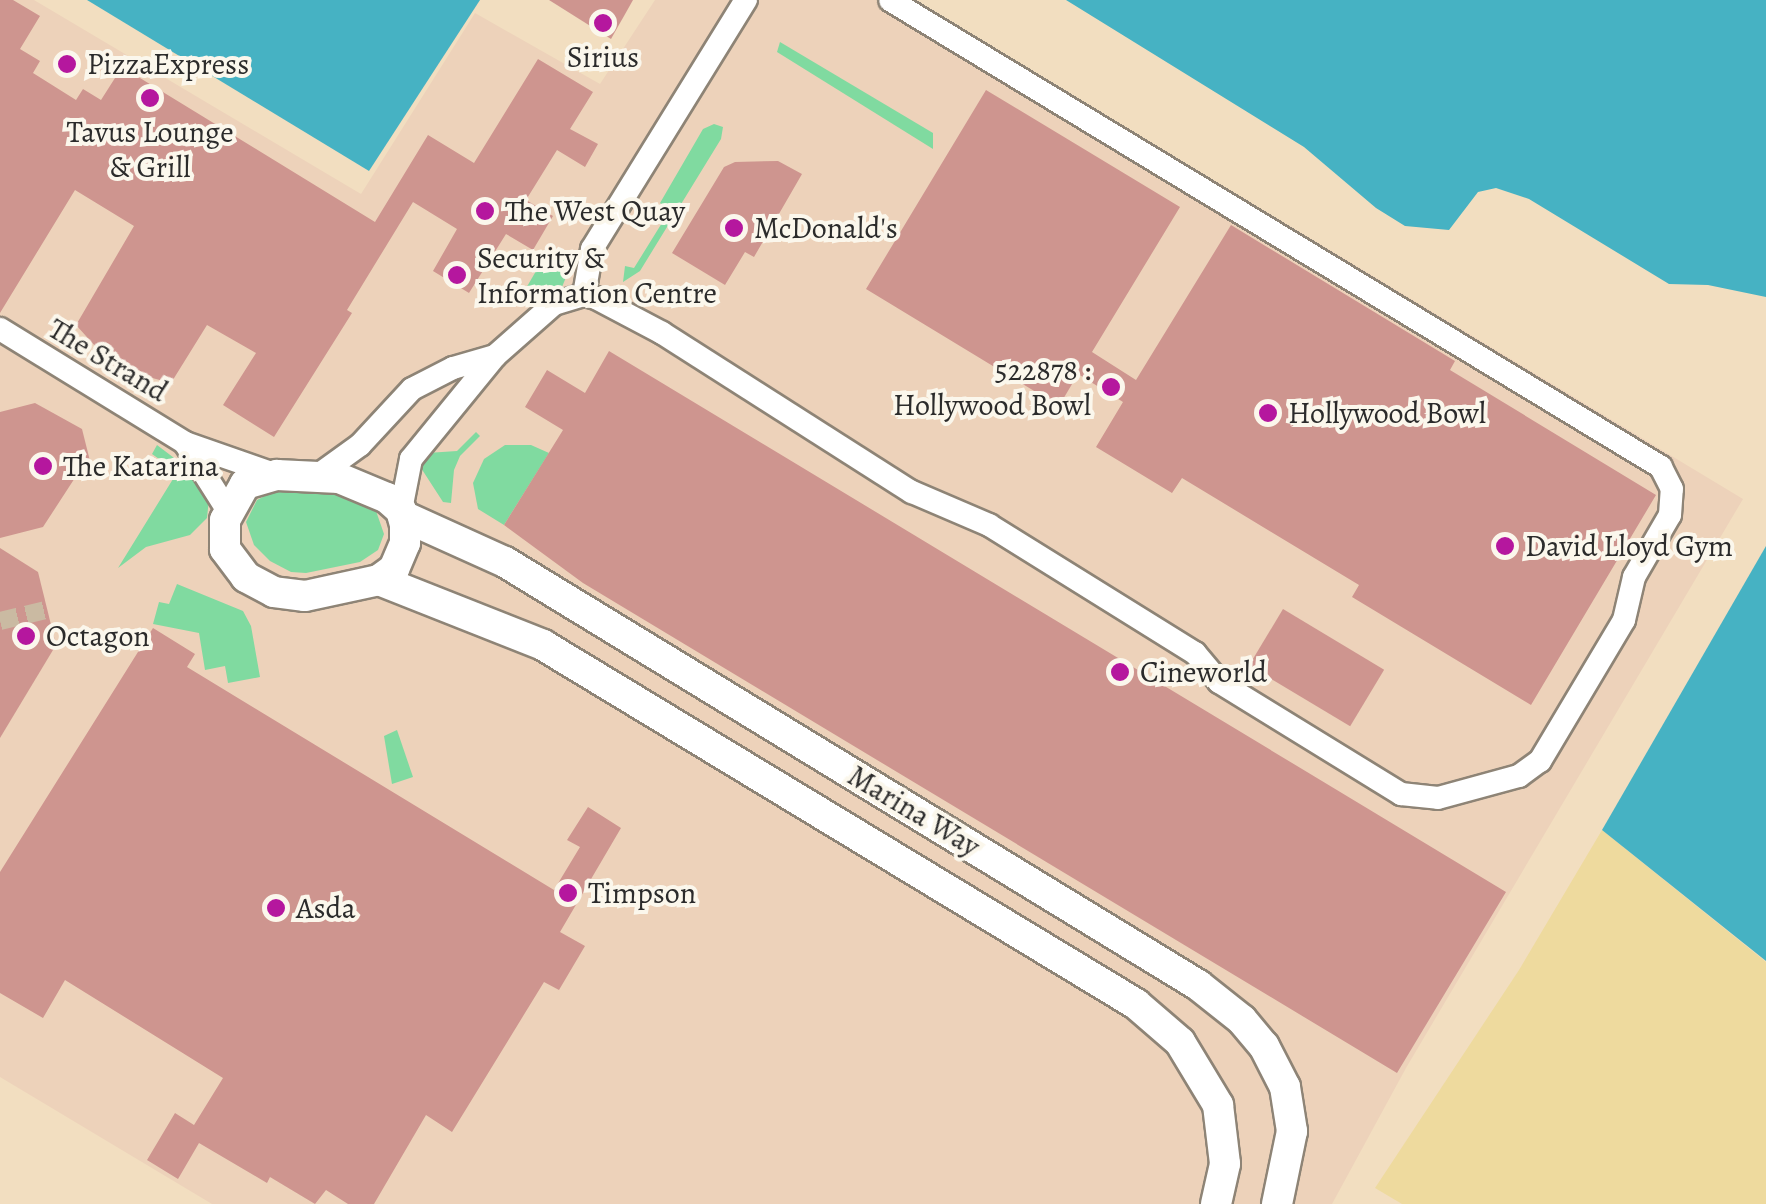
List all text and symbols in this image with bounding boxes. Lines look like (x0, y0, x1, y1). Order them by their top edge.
marker: Sirius (592, 12, 614, 34)
place label: Sirius (567, 39, 639, 75)
place label: PizzaExpress (87, 46, 249, 82)
marker: PizzaExpress (56, 53, 78, 75)
marker: Tavus Lounge & Grill (139, 87, 161, 109)
place label: Tavus Lounge & Grill (66, 114, 234, 184)
place label: The West Quay (505, 193, 685, 229)
marker: The West Quay (474, 200, 496, 222)
place label: McDonald's (754, 210, 898, 246)
marker: McDonald's (723, 217, 745, 239)
place label: Security & Information Centre (477, 240, 717, 310)
marker: Security & Information Centre (446, 264, 468, 286)
street label: The Strand (42, 310, 174, 410)
place label: 522878 : Hollywood Bowl (893, 352, 1091, 422)
marker: 522878 : Hollywood Bowl (1100, 376, 1122, 398)
place label: Hollywood Bowl (1288, 395, 1486, 431)
marker: Hollywood Bowl (1257, 402, 1279, 424)
place label: The Katarina (63, 448, 219, 484)
marker: The Katarina (32, 455, 54, 477)
place label: David Lloyd Gym (1525, 528, 1733, 564)
marker: David Lloyd Gym (1494, 535, 1516, 557)
place label: Octagon (46, 618, 150, 654)
marker: Octagon (15, 625, 37, 647)
place label: Cineworld (1140, 654, 1267, 690)
marker: Cineworld (1109, 661, 1131, 683)
street label: Marina Way (841, 758, 987, 864)
place label: Timpson (588, 875, 696, 911)
marker: Timpson (557, 882, 579, 904)
place label: Asda (296, 890, 356, 926)
marker: Asda (265, 897, 287, 919)

